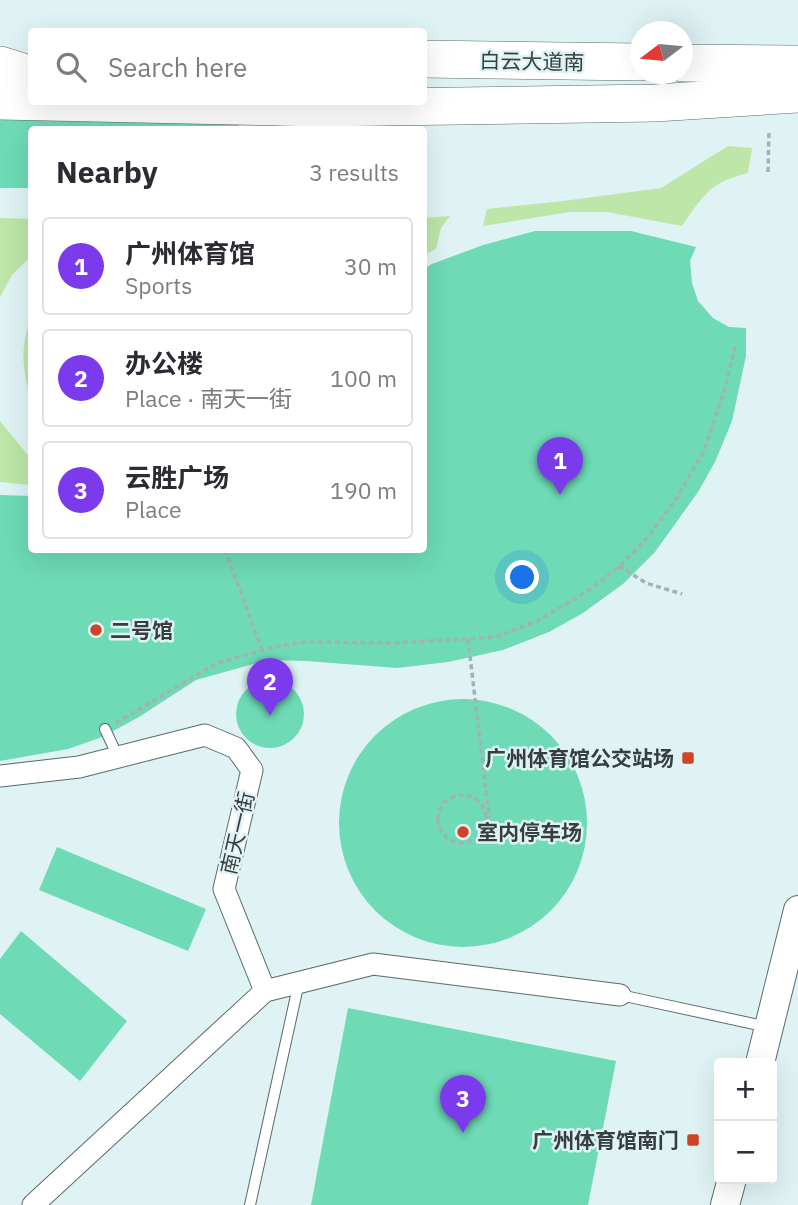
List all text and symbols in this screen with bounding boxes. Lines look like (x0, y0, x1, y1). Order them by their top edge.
north arrow (630, 21, 693, 84)
search box (28, 28, 427, 105)
street label: 白云大道南 (479, 46, 585, 76)
icon: search (52, 48, 90, 86)
text: Search here (108, 50, 247, 84)
text: Nearby (56, 152, 158, 191)
text: 3 results (309, 157, 399, 187)
text: 广州体育馆 (125, 236, 255, 270)
text: 1 (74, 251, 88, 281)
text: 30 m (344, 251, 397, 281)
text: Sports (125, 270, 192, 300)
text: 办公楼 (125, 346, 203, 380)
text: 2 (74, 363, 88, 393)
text: 100 m (330, 363, 397, 393)
text: Place · 南天一街 (125, 383, 292, 413)
pin: 1 (537, 437, 583, 495)
text: 云胜广场 (125, 460, 229, 494)
text: 3 (74, 475, 88, 505)
text: 190 m (330, 475, 397, 505)
text: Place (125, 494, 182, 524)
your location (505, 560, 539, 594)
place label: 二号馆 (110, 616, 173, 644)
marker: 二号馆 (88, 622, 104, 638)
pin: 2 (247, 658, 293, 716)
place label: 广州体育馆公交站场 (485, 744, 674, 772)
marker: 广州体育馆公交站场 (680, 750, 696, 766)
street label: 南天一街 (214, 789, 260, 877)
place label: 室内停车场 (477, 818, 582, 846)
marker: 室内停车场 (455, 824, 471, 840)
map controls (714, 1058, 777, 1184)
button: + (714, 1058, 777, 1121)
pin: 3 (440, 1075, 486, 1133)
button: − (714, 1121, 777, 1184)
place label: 广州体育馆南门 (532, 1126, 679, 1154)
marker: 广州体育馆南门 (685, 1132, 701, 1148)

